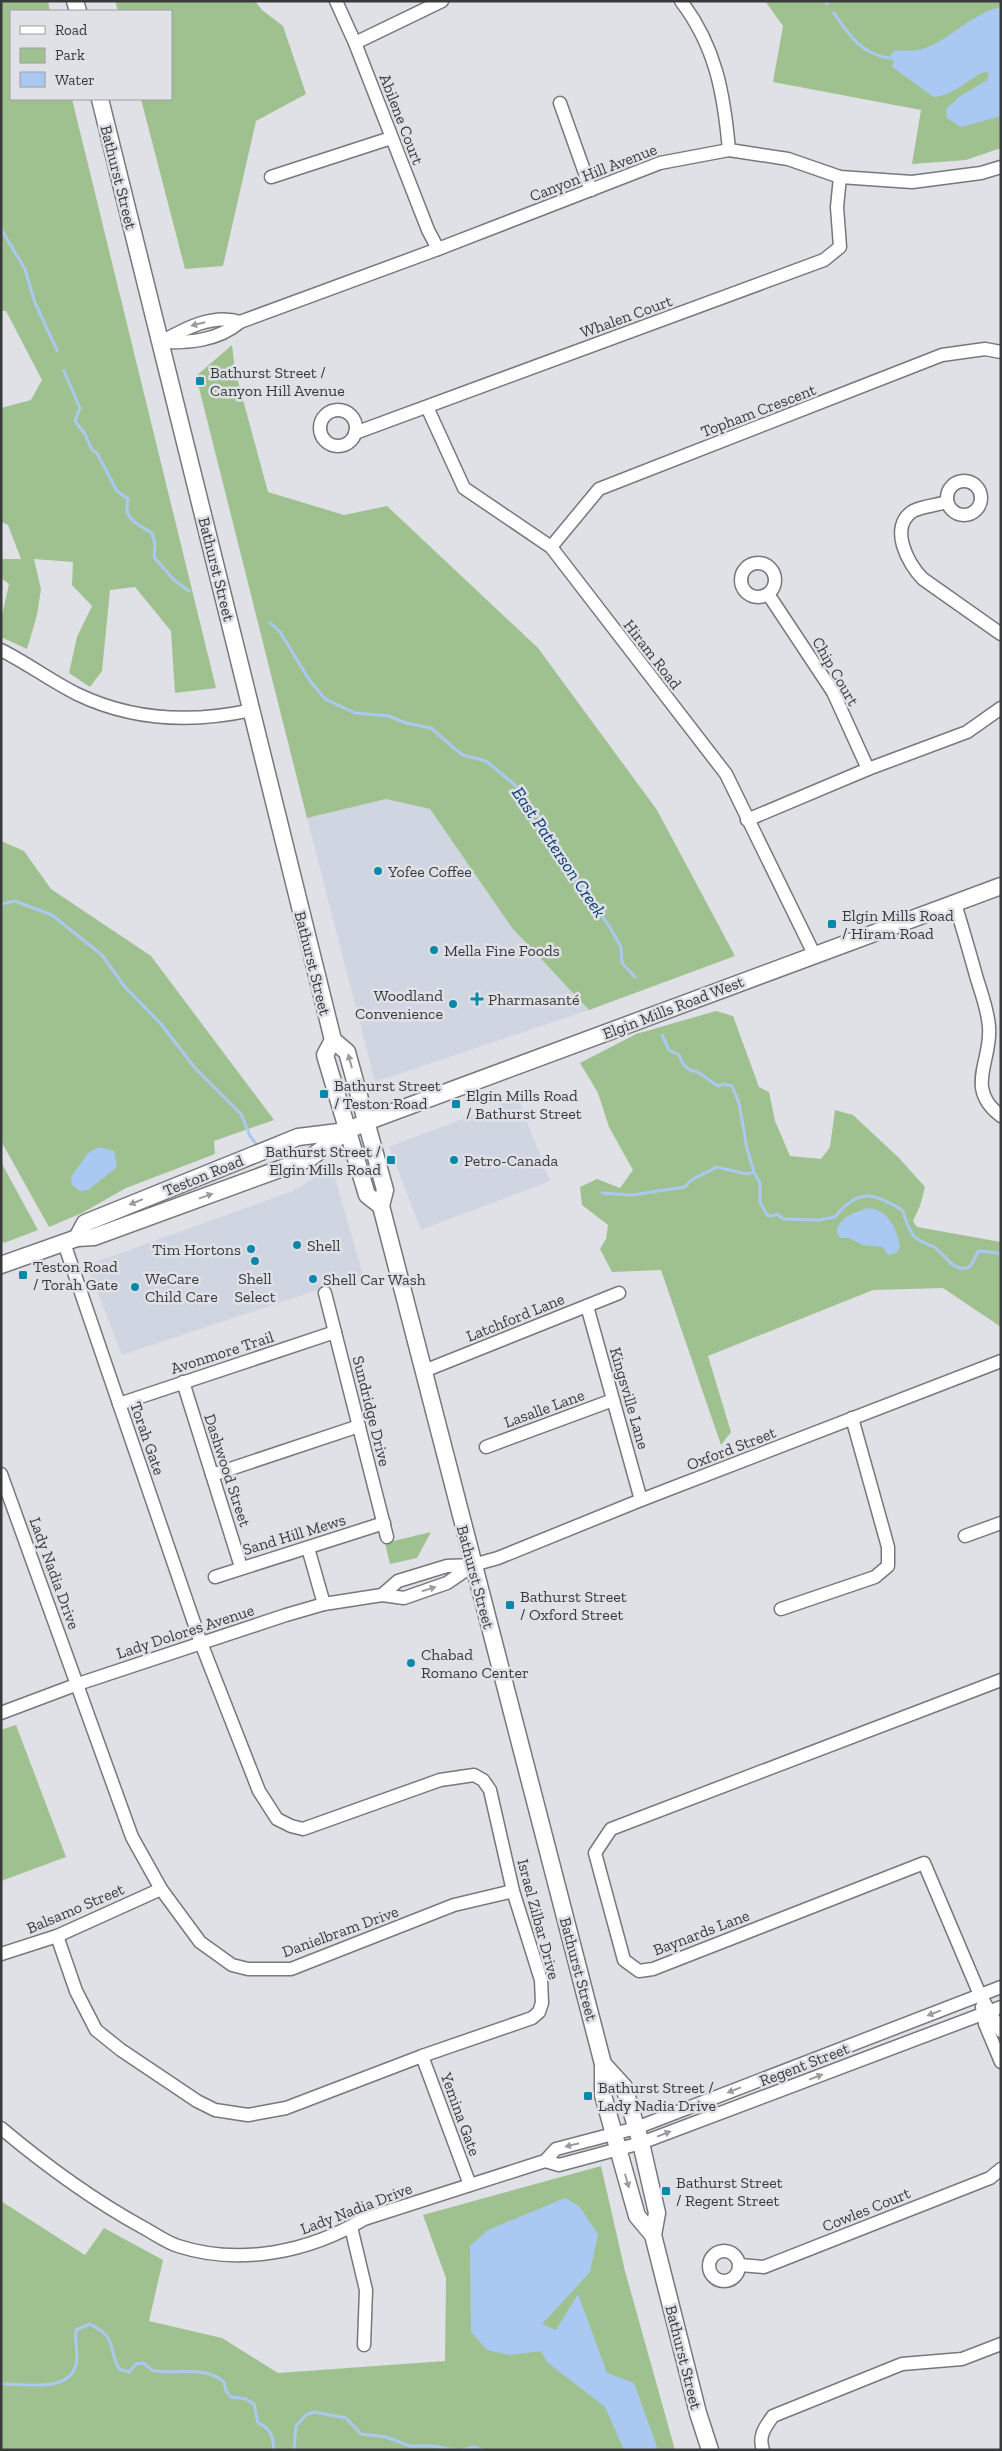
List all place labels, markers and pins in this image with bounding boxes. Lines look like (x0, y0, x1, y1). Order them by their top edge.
place label: Bathurst Street / Canyon Hill Avenue (210, 363, 345, 400)
marker: Bathurst Street / Canyon Hill Avenue (194, 375, 206, 387)
place label: Yofee Coffee (387, 862, 472, 881)
marker: Yofee Coffee (372, 865, 384, 877)
place label: Elgin Mills Road / Hiram Road (842, 906, 954, 943)
marker: Elgin Mills Road / Hiram Road (826, 918, 838, 930)
place label: Mella Fine Foods (444, 941, 560, 960)
marker: Mella Fine Foods (428, 944, 440, 956)
place label: Woodland Convenience (355, 986, 443, 1023)
place label: Pharmasanté (488, 990, 580, 1009)
marker: Pharmasanté (470, 992, 484, 1006)
marker: Woodland Convenience (447, 998, 459, 1010)
place label: Bathurst Street / Teston Road (334, 1076, 441, 1113)
place label: Elgin Mills Road / Bathurst Street (466, 1086, 582, 1123)
marker: Bathurst Street / Teston Road (318, 1088, 330, 1100)
marker: Elgin Mills Road / Bathurst Street (450, 1098, 462, 1110)
place label: Bathurst Street / Elgin Mills Road (265, 1142, 382, 1179)
place label: Petro-Canada (464, 1151, 559, 1170)
marker: Bathurst Street / Elgin Mills Road (385, 1154, 397, 1166)
marker: Petro-Canada (448, 1154, 460, 1166)
place label: Shell (307, 1236, 341, 1255)
marker: Shell (291, 1239, 303, 1251)
place label: Tim Hortons (152, 1240, 241, 1259)
marker: Tim Hortons (245, 1243, 257, 1255)
marker: Shell Select (249, 1255, 261, 1267)
place label: Teston Road / Torah Gate (33, 1257, 118, 1294)
marker: Teston Road / Torah Gate (17, 1269, 29, 1281)
place label: WeCare Child Care (145, 1269, 218, 1306)
place label: Shell Select (234, 1269, 276, 1306)
place label: Shell Car Wash (323, 1270, 426, 1289)
marker: Shell Car Wash (307, 1273, 319, 1285)
marker: WeCare Child Care (129, 1281, 141, 1293)
place label: Bathurst Street / Oxford Street (520, 1587, 627, 1624)
marker: Bathurst Street / Oxford Street (504, 1599, 516, 1611)
place label: Chabad Romano Center (421, 1645, 529, 1682)
marker: Chabad Romano Center (405, 1657, 417, 1669)
place label: Bathurst Street / Lady Nadia Drive (598, 2078, 716, 2115)
marker: Bathurst Street / Lady Nadia Drive (582, 2090, 594, 2102)
place label: Bathurst Street / Regent Street (676, 2173, 783, 2210)
marker: Bathurst Street / Regent Street (660, 2185, 672, 2197)

